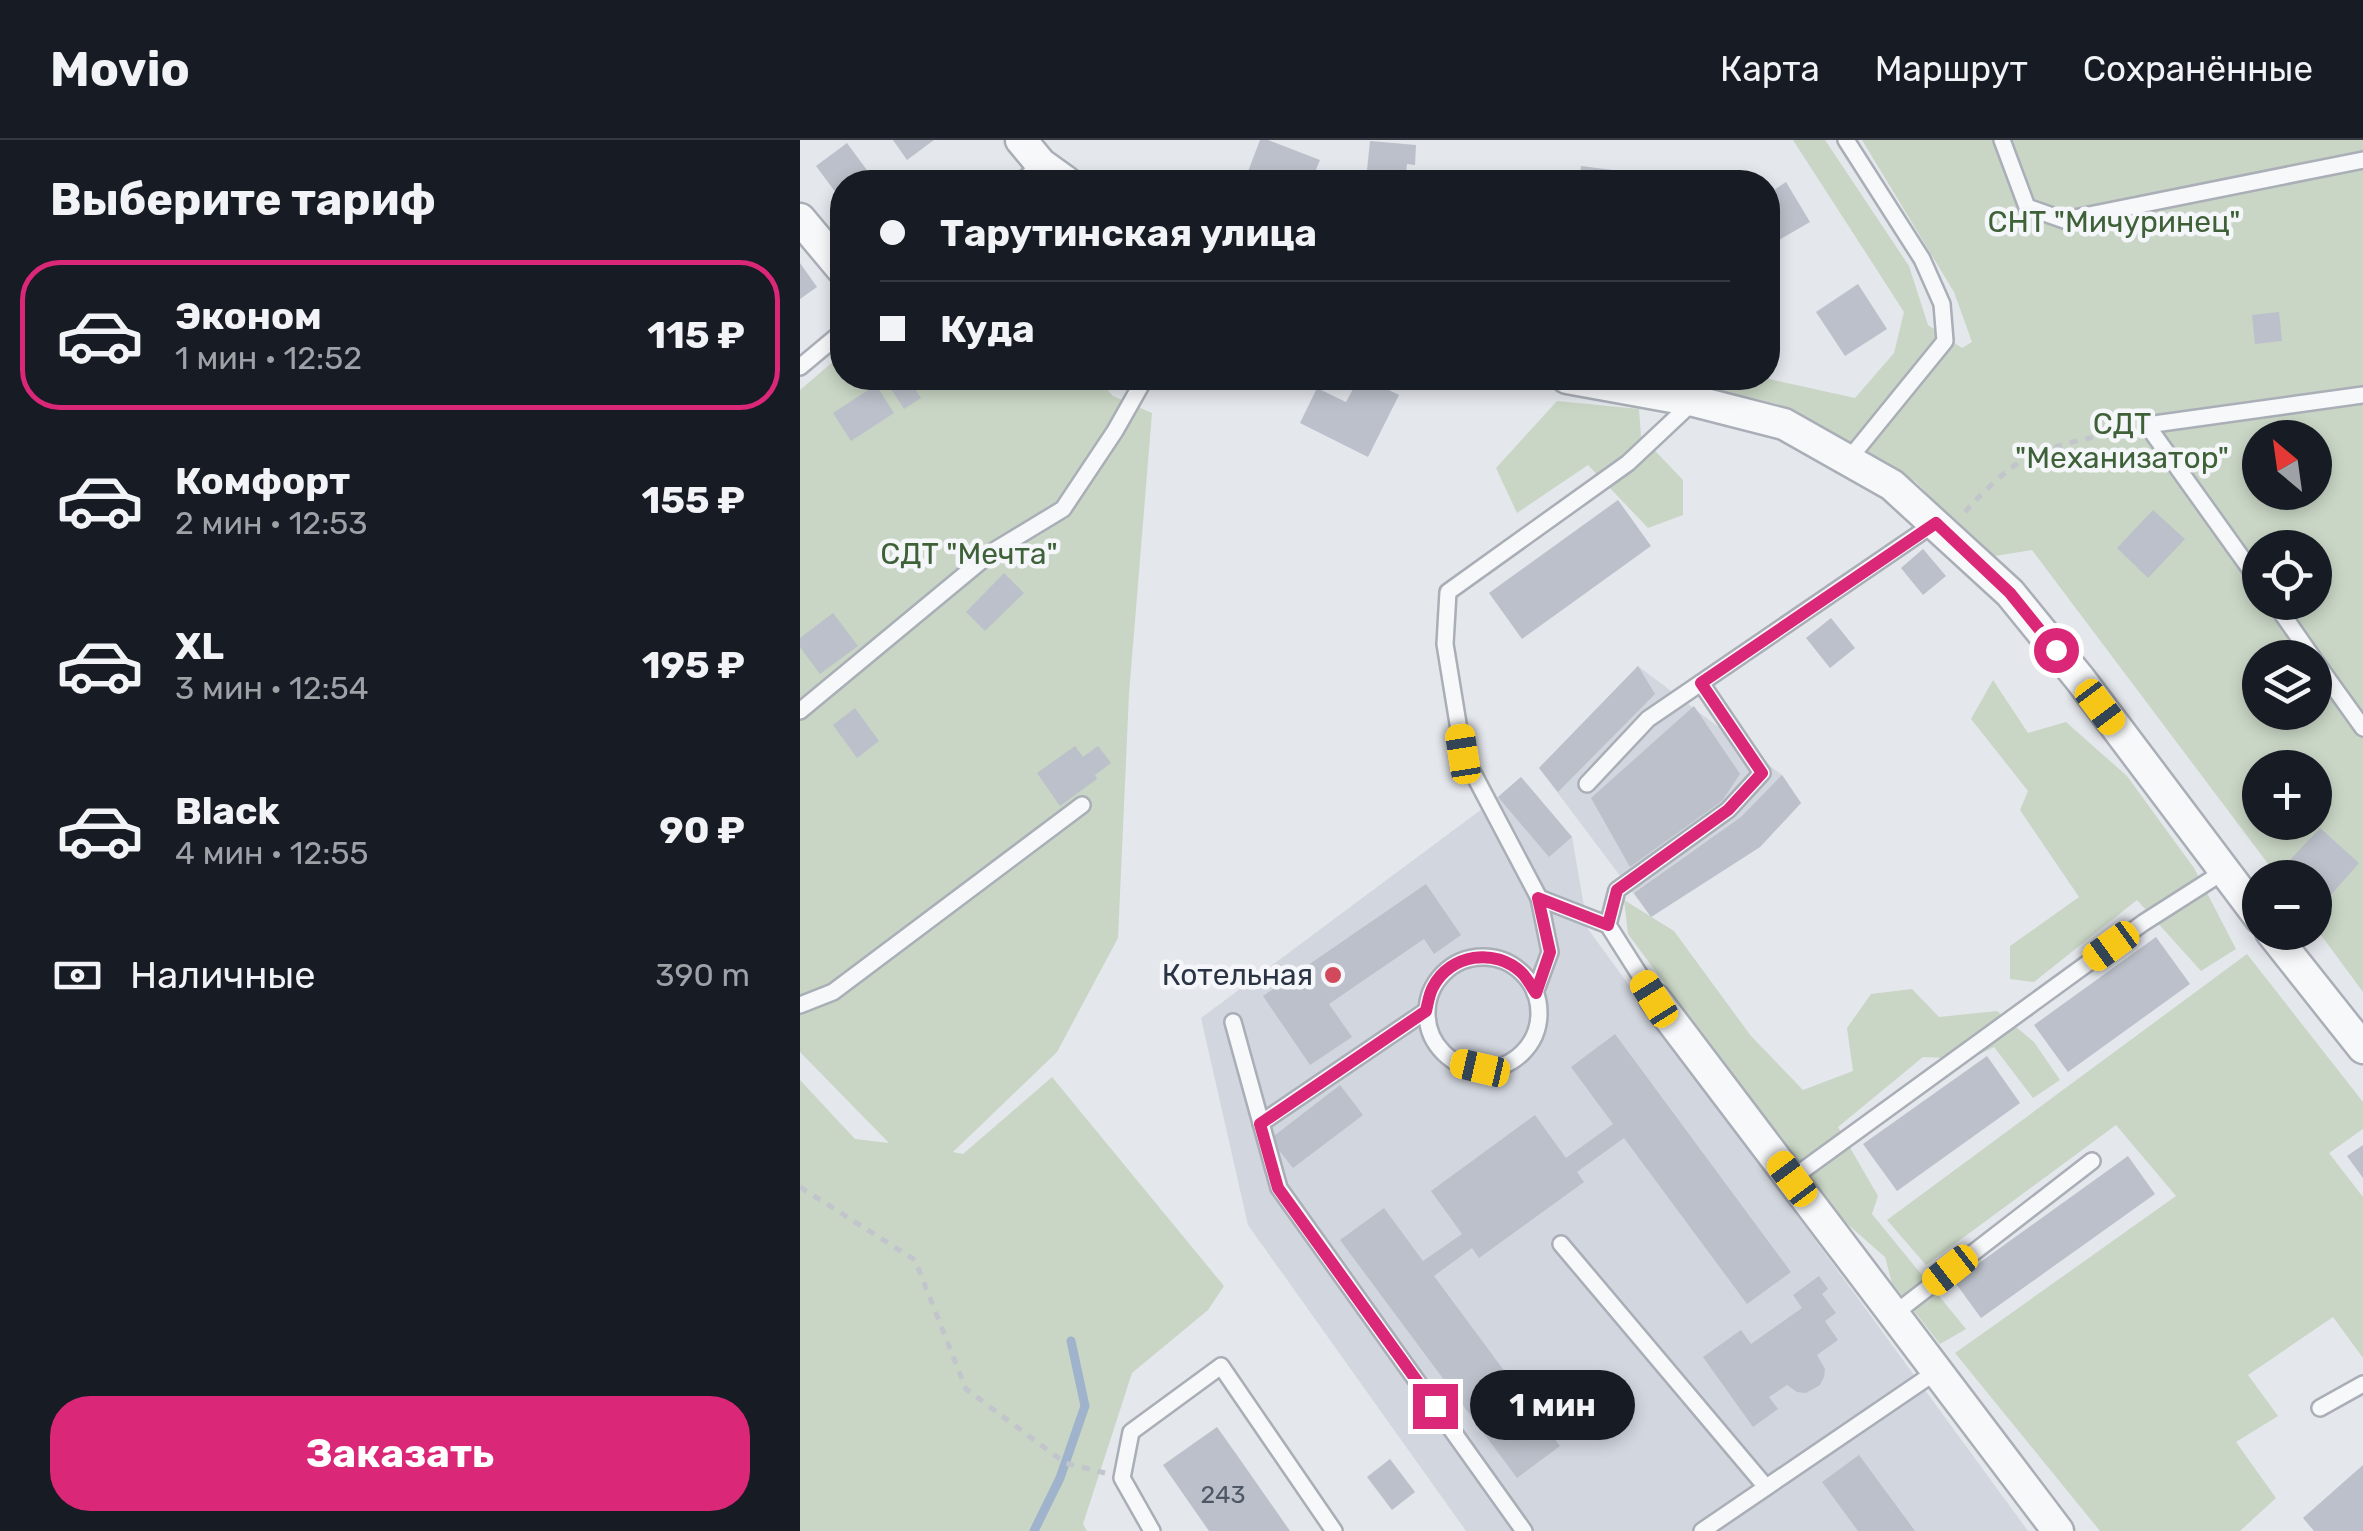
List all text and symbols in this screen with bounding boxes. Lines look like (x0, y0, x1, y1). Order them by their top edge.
text: Movio (50, 41, 190, 98)
text: Карта (1720, 48, 1820, 90)
text: Маршрут (1875, 48, 2028, 90)
text: Сохранённые (2083, 48, 2313, 90)
text: Выберите тариф (50, 173, 436, 226)
park label: СНТ "Мичуринец" (1988, 204, 2240, 240)
text: Тарутинская улица (940, 210, 1317, 256)
icon: car (55, 290, 145, 380)
text: Эконом (175, 293, 322, 339)
text: Куда (940, 306, 1035, 352)
text: 115 ₽ (647, 312, 745, 358)
text: 1 мин · 12:52 (175, 339, 362, 377)
park label: СДТ "Механизатор" (2015, 406, 2229, 476)
north arrow (2242, 420, 2332, 510)
map controls (2242, 420, 2332, 950)
icon: car (55, 455, 145, 545)
text: Комфорт (175, 458, 350, 504)
text: 155 ₽ (642, 477, 745, 523)
text: 2 мин · 12:53 (175, 504, 368, 542)
button: locate (2242, 530, 2332, 620)
park label: СДТ "Мечта" (880, 536, 1058, 572)
icon: car (55, 620, 145, 710)
text: XL (175, 623, 224, 669)
route start (2034, 628, 2079, 673)
button: layers (2242, 640, 2332, 730)
text: 195 ₽ (642, 642, 745, 688)
text: 3 мин · 12:54 (175, 669, 369, 707)
car (2070, 674, 2130, 740)
car (1443, 722, 1483, 786)
button: + (2242, 750, 2332, 840)
icon: car (55, 785, 145, 875)
text: Black (175, 788, 280, 834)
text: 90 ₽ (659, 807, 745, 853)
text: 4 мин · 12:55 (175, 834, 368, 872)
button: − (2242, 860, 2332, 950)
car (2078, 916, 2144, 976)
icon: cash (50, 948, 105, 1003)
text: Наличные (130, 952, 316, 998)
text: 390 m (655, 956, 750, 994)
place label: Котельная (1162, 957, 1313, 993)
marker: Котельная (1322, 964, 1344, 986)
car (1625, 966, 1683, 1032)
car (1447, 1047, 1513, 1089)
car (1762, 1146, 1822, 1212)
car (1917, 1240, 1983, 1300)
callout: 1 мин (1470, 1371, 1635, 1441)
route end (1413, 1384, 1458, 1429)
text: 1 мин (1509, 1386, 1596, 1424)
button: Заказать (50, 1396, 750, 1511)
house number: 243 (1201, 1480, 1245, 1509)

